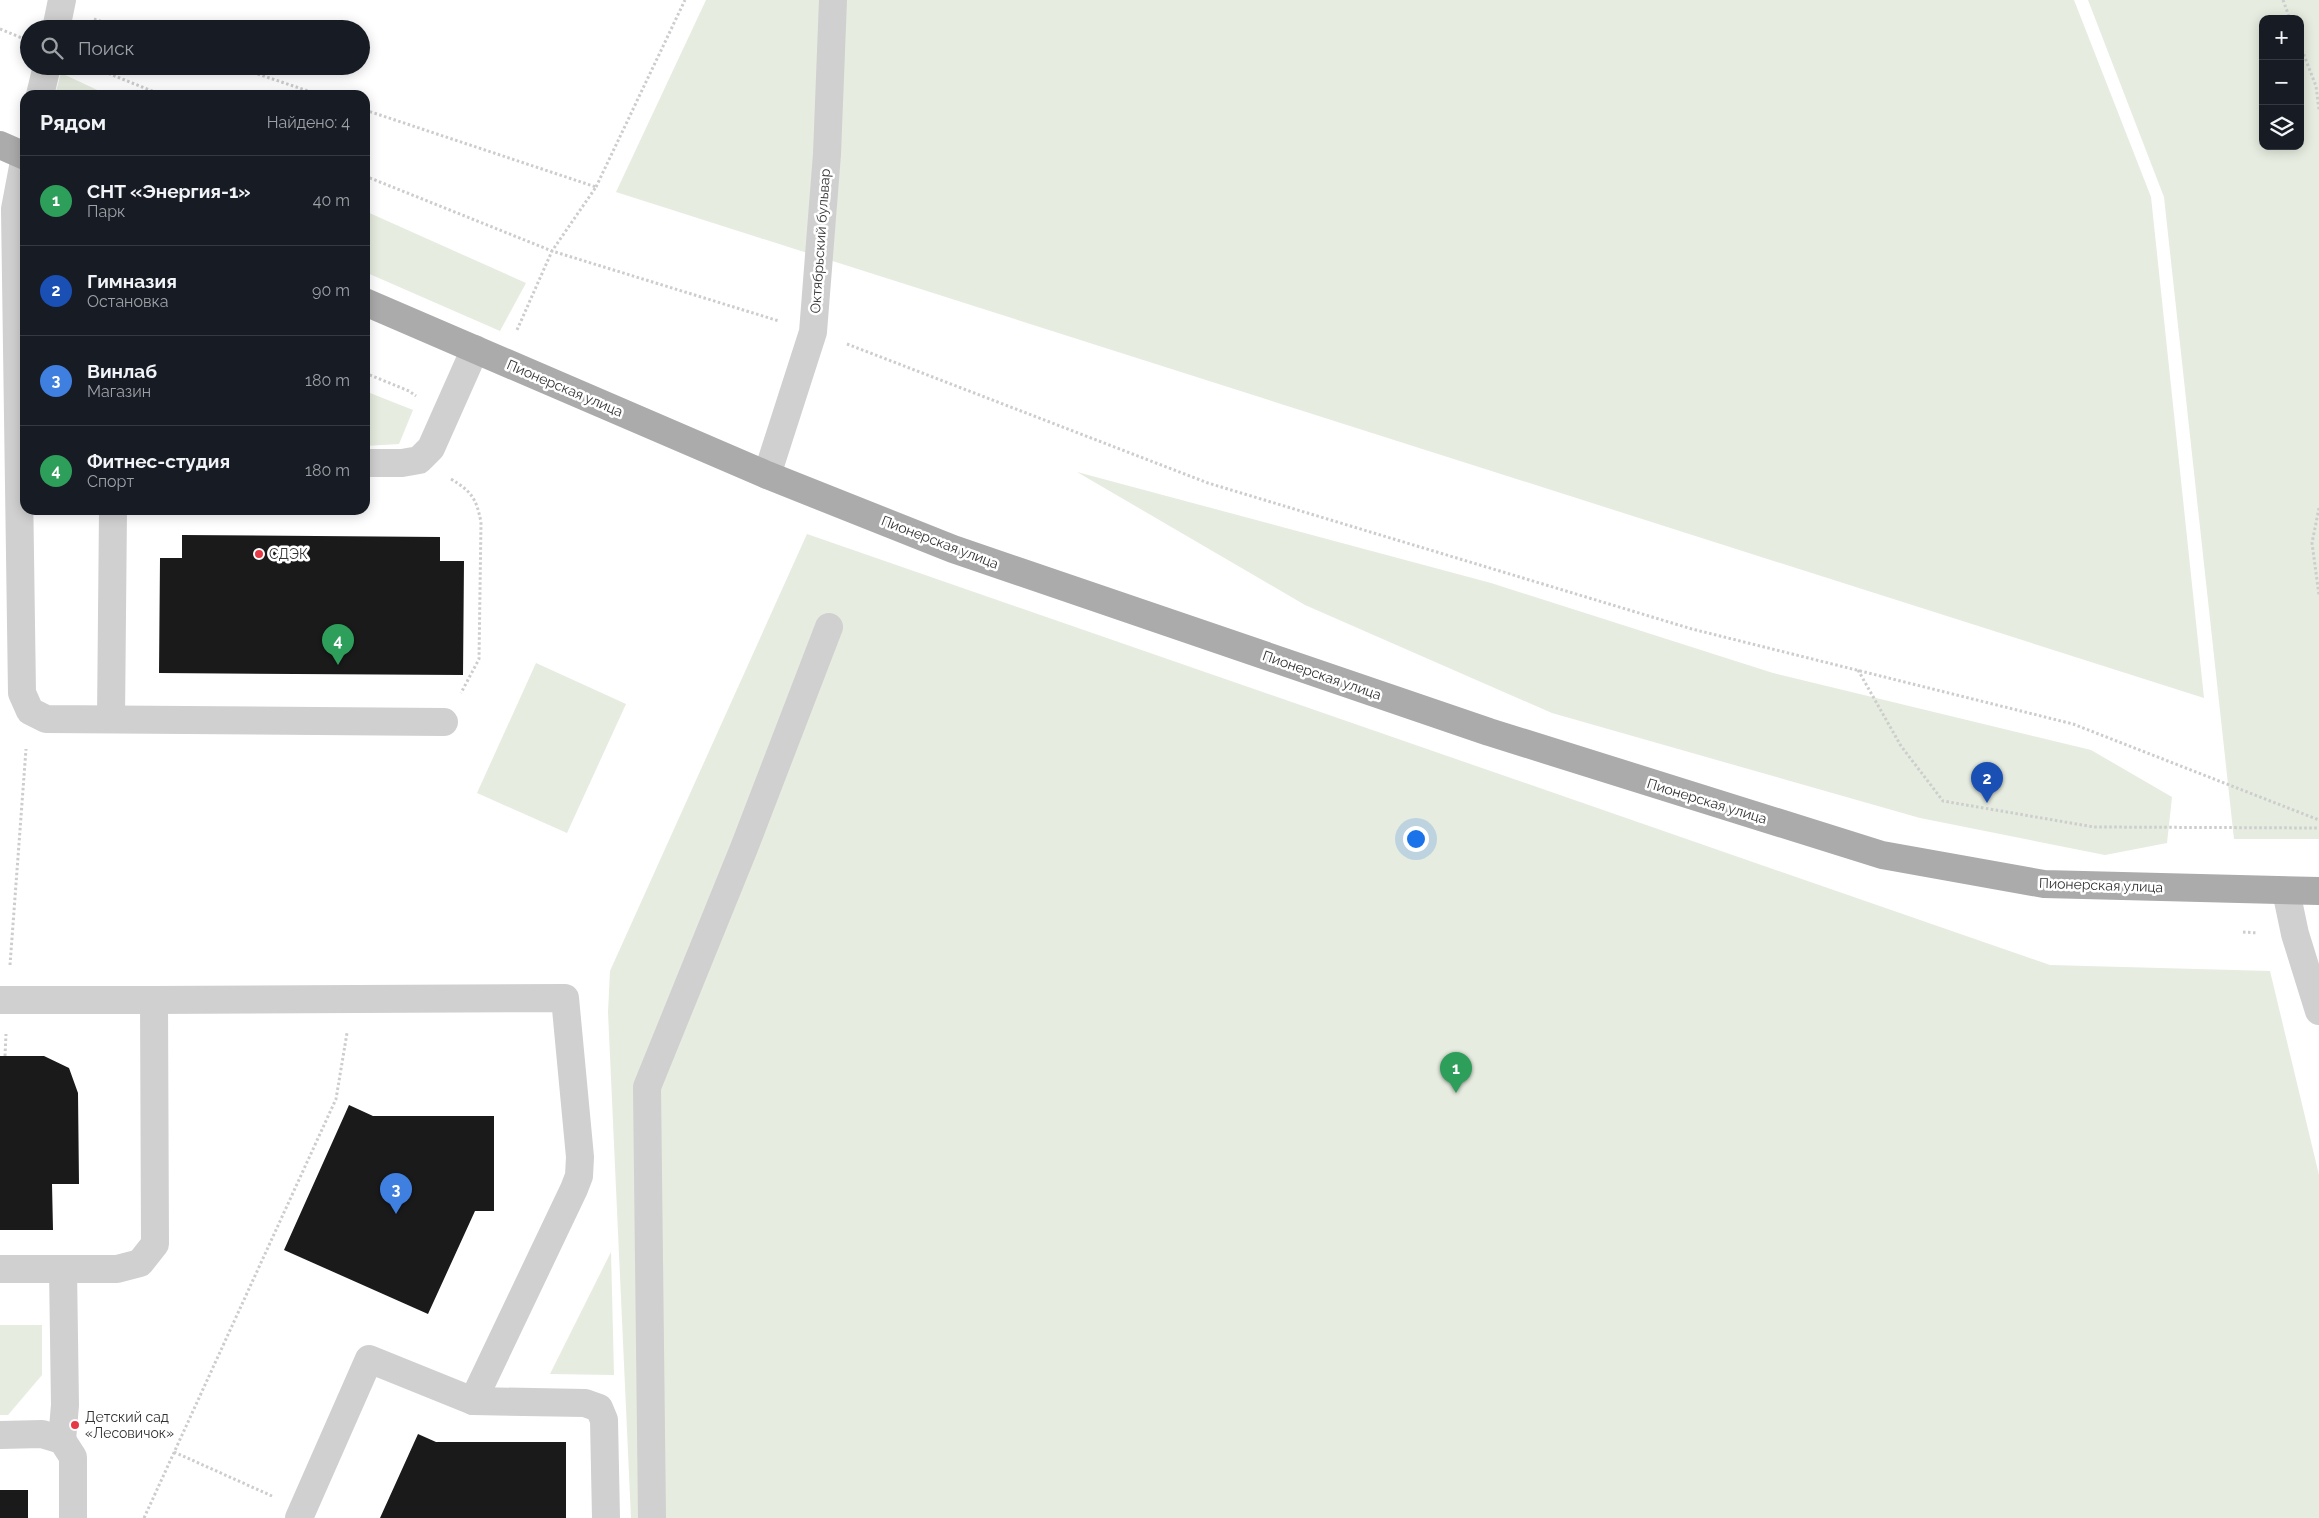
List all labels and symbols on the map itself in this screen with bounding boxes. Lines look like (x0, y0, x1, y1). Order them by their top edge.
street label: Октябрьский бульвар (807, 168, 833, 314)
street label: Пионерская улица (505, 356, 625, 420)
street label: Пионерская улица (879, 512, 1001, 572)
place label: СДЭК (269, 546, 308, 562)
marker: СДЭК (253, 548, 265, 560)
pin: 4 (322, 624, 354, 665)
street label: Пионерская улица (1261, 647, 1383, 703)
pin: 2 (1971, 762, 2003, 803)
street label: Пионерская улица (1645, 775, 1769, 827)
your location (1403, 826, 1429, 852)
street label: Пионерская улица (2039, 875, 2163, 895)
pin: 1 (1440, 1052, 1472, 1093)
pin: 3 (380, 1173, 412, 1214)
place label: Детский сад «Лесовичок» (85, 1409, 174, 1441)
marker: Детский сад «Лесовичок» (69, 1419, 81, 1431)

